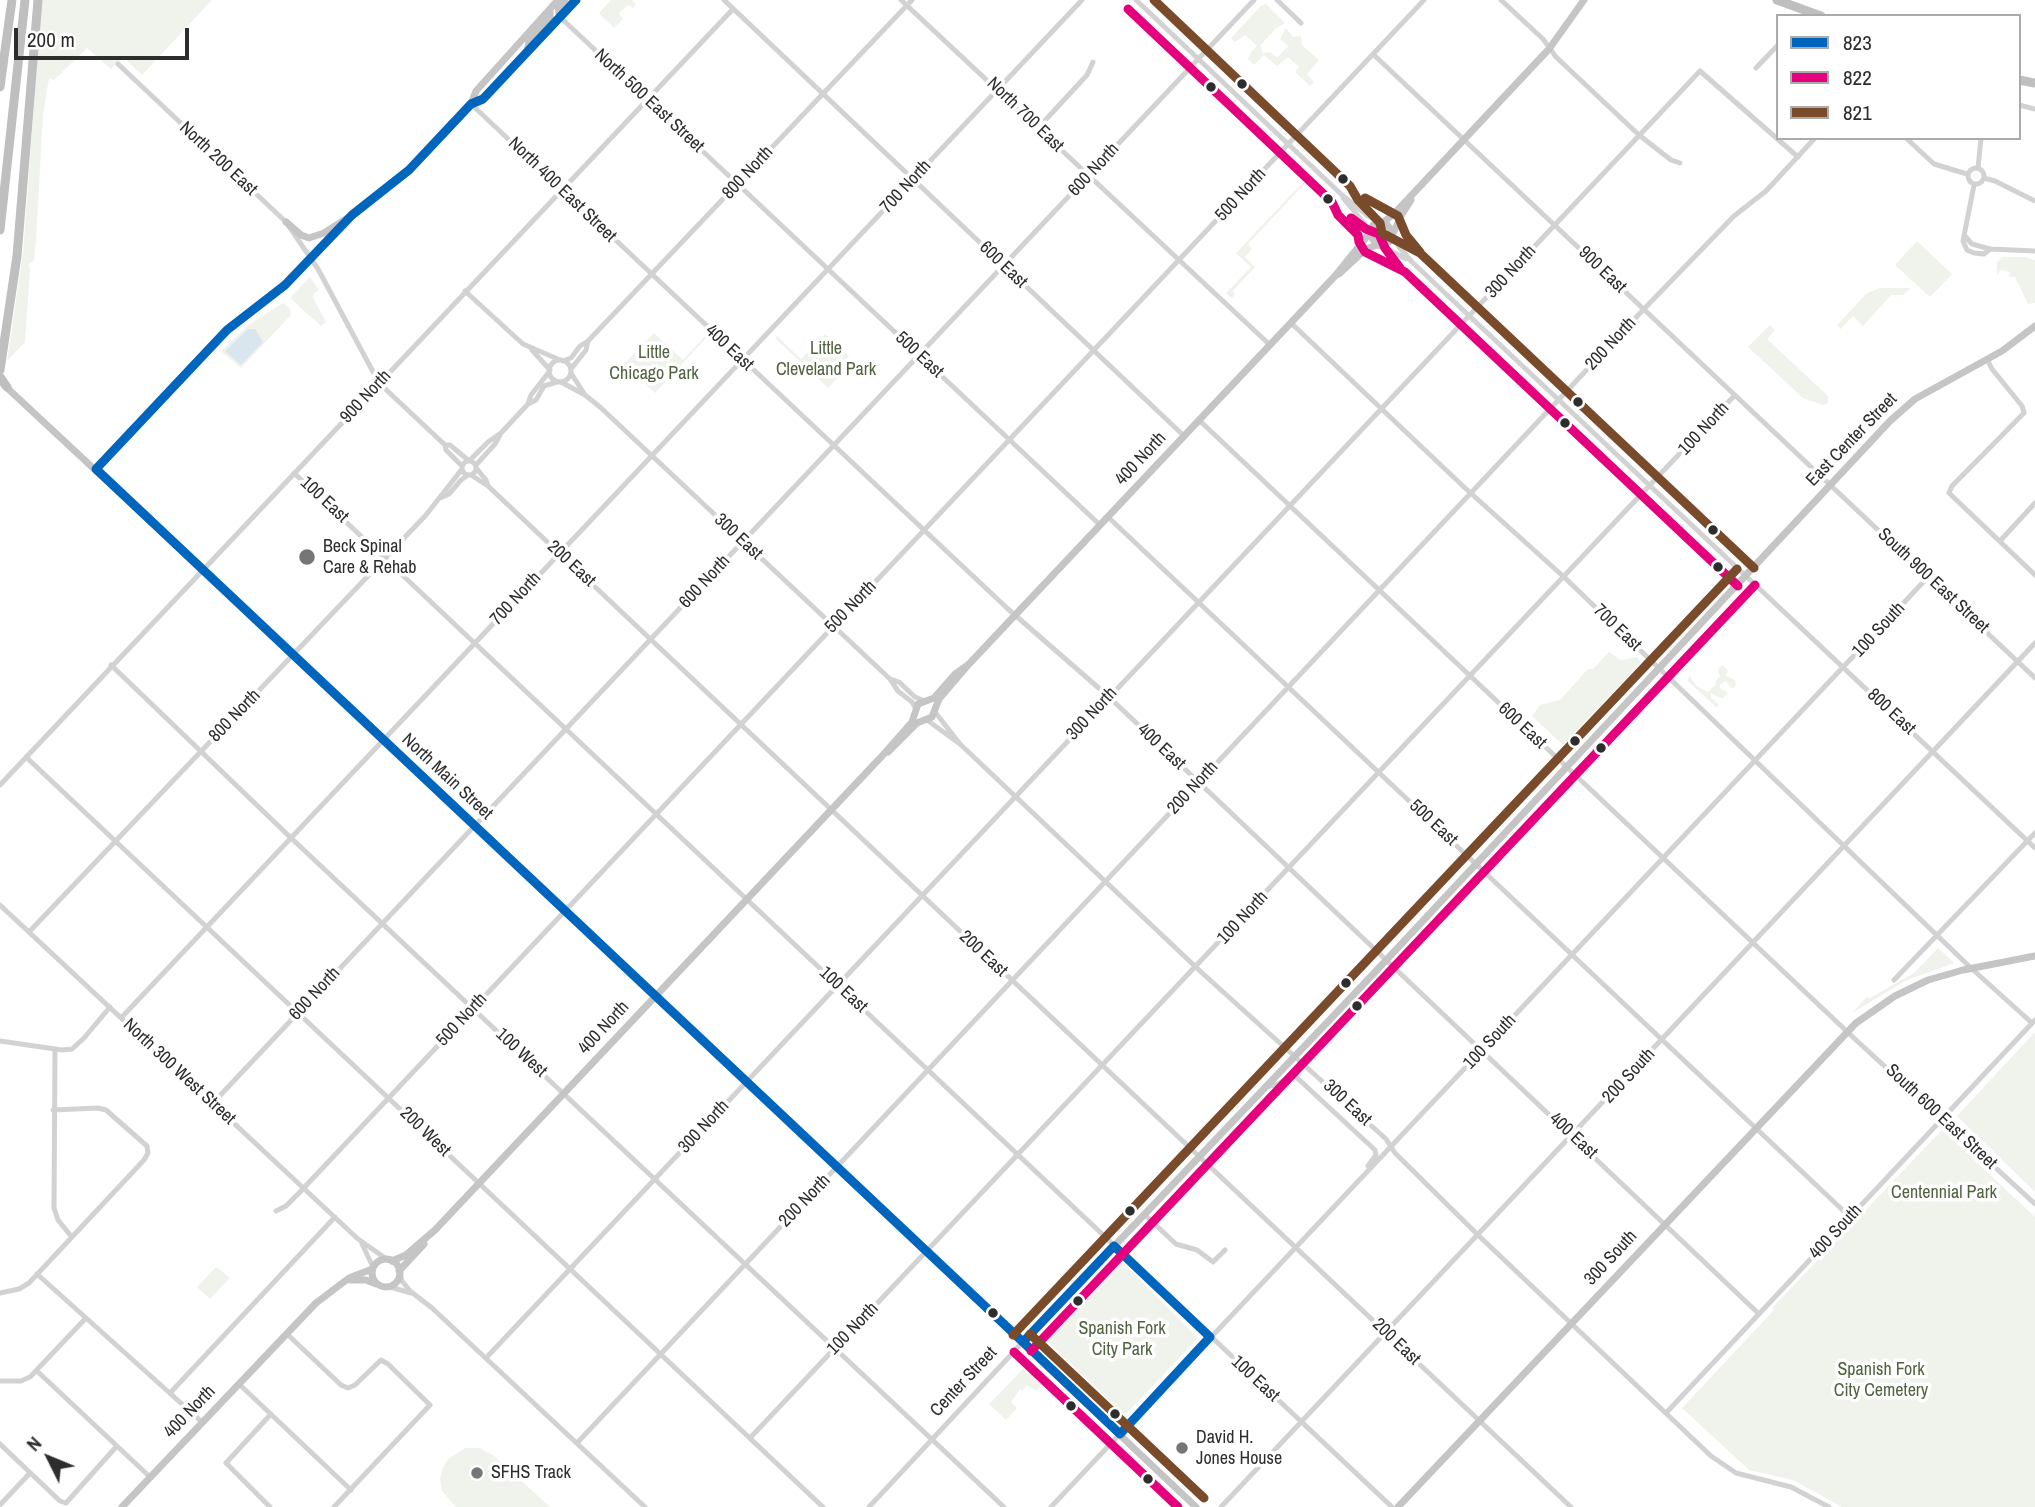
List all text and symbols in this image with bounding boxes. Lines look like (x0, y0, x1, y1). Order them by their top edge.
scale bar (18, 14, 192, 58)
legend (1776, 14, 2021, 140)
text: 200 m (27, 25, 75, 54)
text: 823 (1843, 28, 1872, 57)
street label: North 500 East Street (590, 45, 708, 157)
text: 822 (1843, 63, 1872, 92)
street label: North 700 East (982, 73, 1068, 157)
unlabelled marker (1235, 77, 1249, 91)
unlabelled marker (1204, 80, 1218, 94)
text: 821 (1843, 98, 1872, 127)
street label: North 200 East (175, 118, 261, 200)
street label: North 400 East Street (503, 133, 621, 247)
street label: 600 North (1064, 139, 1124, 201)
street label: 800 North (718, 142, 778, 204)
street label: 700 North (876, 156, 936, 218)
street label: 500 North (1211, 164, 1271, 226)
unlabelled marker (1336, 172, 1350, 186)
unlabelled marker (1321, 192, 1335, 206)
street label: 600 East (975, 237, 1031, 293)
street label: 300 North (1481, 241, 1541, 303)
street label: 900 East (1574, 242, 1630, 298)
street label: 200 North (1581, 313, 1641, 375)
street label: 400 East (700, 320, 758, 376)
street label: 500 East (890, 327, 948, 383)
park label: Little Cleveland Park (776, 338, 876, 380)
park label: Little Chicago Park (609, 342, 699, 384)
street label: 900 North (336, 366, 396, 428)
street label: East Center Street (1802, 389, 1902, 491)
unlabelled marker (1571, 395, 1585, 409)
street label: 100 North (1674, 398, 1734, 460)
unlabelled marker (1558, 416, 1572, 430)
street label: 400 North (1111, 428, 1171, 490)
street label: 100 East (295, 472, 353, 528)
street label: 300 East (709, 509, 767, 565)
unlabelled marker (1706, 523, 1720, 537)
street label: South 900 East Street (1873, 524, 1993, 638)
place label: Beck Spinal Care & Rehab (323, 536, 417, 578)
street label: 200 East (542, 536, 600, 592)
marker: Beck Spinal Care & Rehab (297, 547, 317, 567)
street label: 600 North (675, 551, 735, 613)
unlabelled marker (1711, 560, 1725, 574)
street label: 700 North (486, 568, 546, 630)
street label: 500 North (821, 576, 881, 638)
street label: 100 South (1848, 598, 1910, 662)
street label: 700 East (1589, 600, 1645, 656)
street label: 300 North (1062, 683, 1122, 745)
street label: 800 East (1862, 684, 1920, 740)
street label: 800 North (205, 685, 265, 747)
street label: 600 East (1493, 698, 1551, 754)
street label: 400 East (1132, 719, 1190, 775)
street label: North Main Street (397, 729, 497, 825)
unlabelled marker (1568, 734, 1582, 748)
unlabelled marker (1594, 741, 1608, 755)
street label: 200 North (1163, 757, 1223, 819)
street label: 500 East (1404, 795, 1462, 851)
street label: 100 North (1213, 887, 1273, 949)
street label: 200 East (954, 926, 1012, 982)
street label: 100 East (814, 962, 872, 1018)
street label: 600 North (285, 963, 345, 1025)
unlabelled marker (1339, 976, 1353, 990)
street label: 500 North (432, 989, 492, 1051)
street label: 400 North (574, 997, 634, 1059)
unlabelled marker (1350, 999, 1364, 1013)
street label: 100 South (1459, 1010, 1521, 1074)
street label: North 300 West Street (118, 1014, 240, 1130)
street label: 100 West (491, 1024, 551, 1082)
street label: 200 South (1598, 1044, 1660, 1108)
street label: South 600 East Street (1881, 1060, 2001, 1174)
street label: 300 East (1318, 1075, 1376, 1131)
street label: 300 North (674, 1096, 734, 1158)
street label: 200 West (395, 1103, 455, 1161)
street label: 400 East (1544, 1108, 1602, 1164)
street label: 200 North (775, 1170, 835, 1232)
park label: Centennial Park (1891, 1182, 1997, 1204)
street label: 400 South (1805, 1200, 1867, 1264)
unlabelled marker (1123, 1204, 1137, 1218)
street label: 300 South (1580, 1226, 1642, 1290)
unlabelled marker (1071, 1294, 1085, 1308)
street label: 100 North (823, 1298, 883, 1360)
unlabelled marker (986, 1306, 1000, 1320)
street label: 200 East (1368, 1314, 1424, 1370)
park label: Spanish Fork City Park (1078, 1318, 1166, 1360)
street label: Center Street (926, 1343, 1002, 1421)
street label: 100 East (1226, 1351, 1284, 1407)
park label: Spanish Fork City Cemetery (1834, 1359, 1928, 1402)
street label: 400 North (160, 1381, 220, 1443)
unlabelled marker (1064, 1399, 1078, 1413)
unlabelled marker (1108, 1407, 1122, 1421)
north arrow (14, 1423, 84, 1493)
place label: David H. Jones House (1196, 1427, 1282, 1470)
text: N (20, 1431, 47, 1457)
marker: David H. Jones House (1174, 1440, 1190, 1456)
place label: SFHS Track (491, 1462, 571, 1484)
marker: SFHS Track (469, 1465, 485, 1481)
unlabelled marker (1141, 1472, 1155, 1486)

